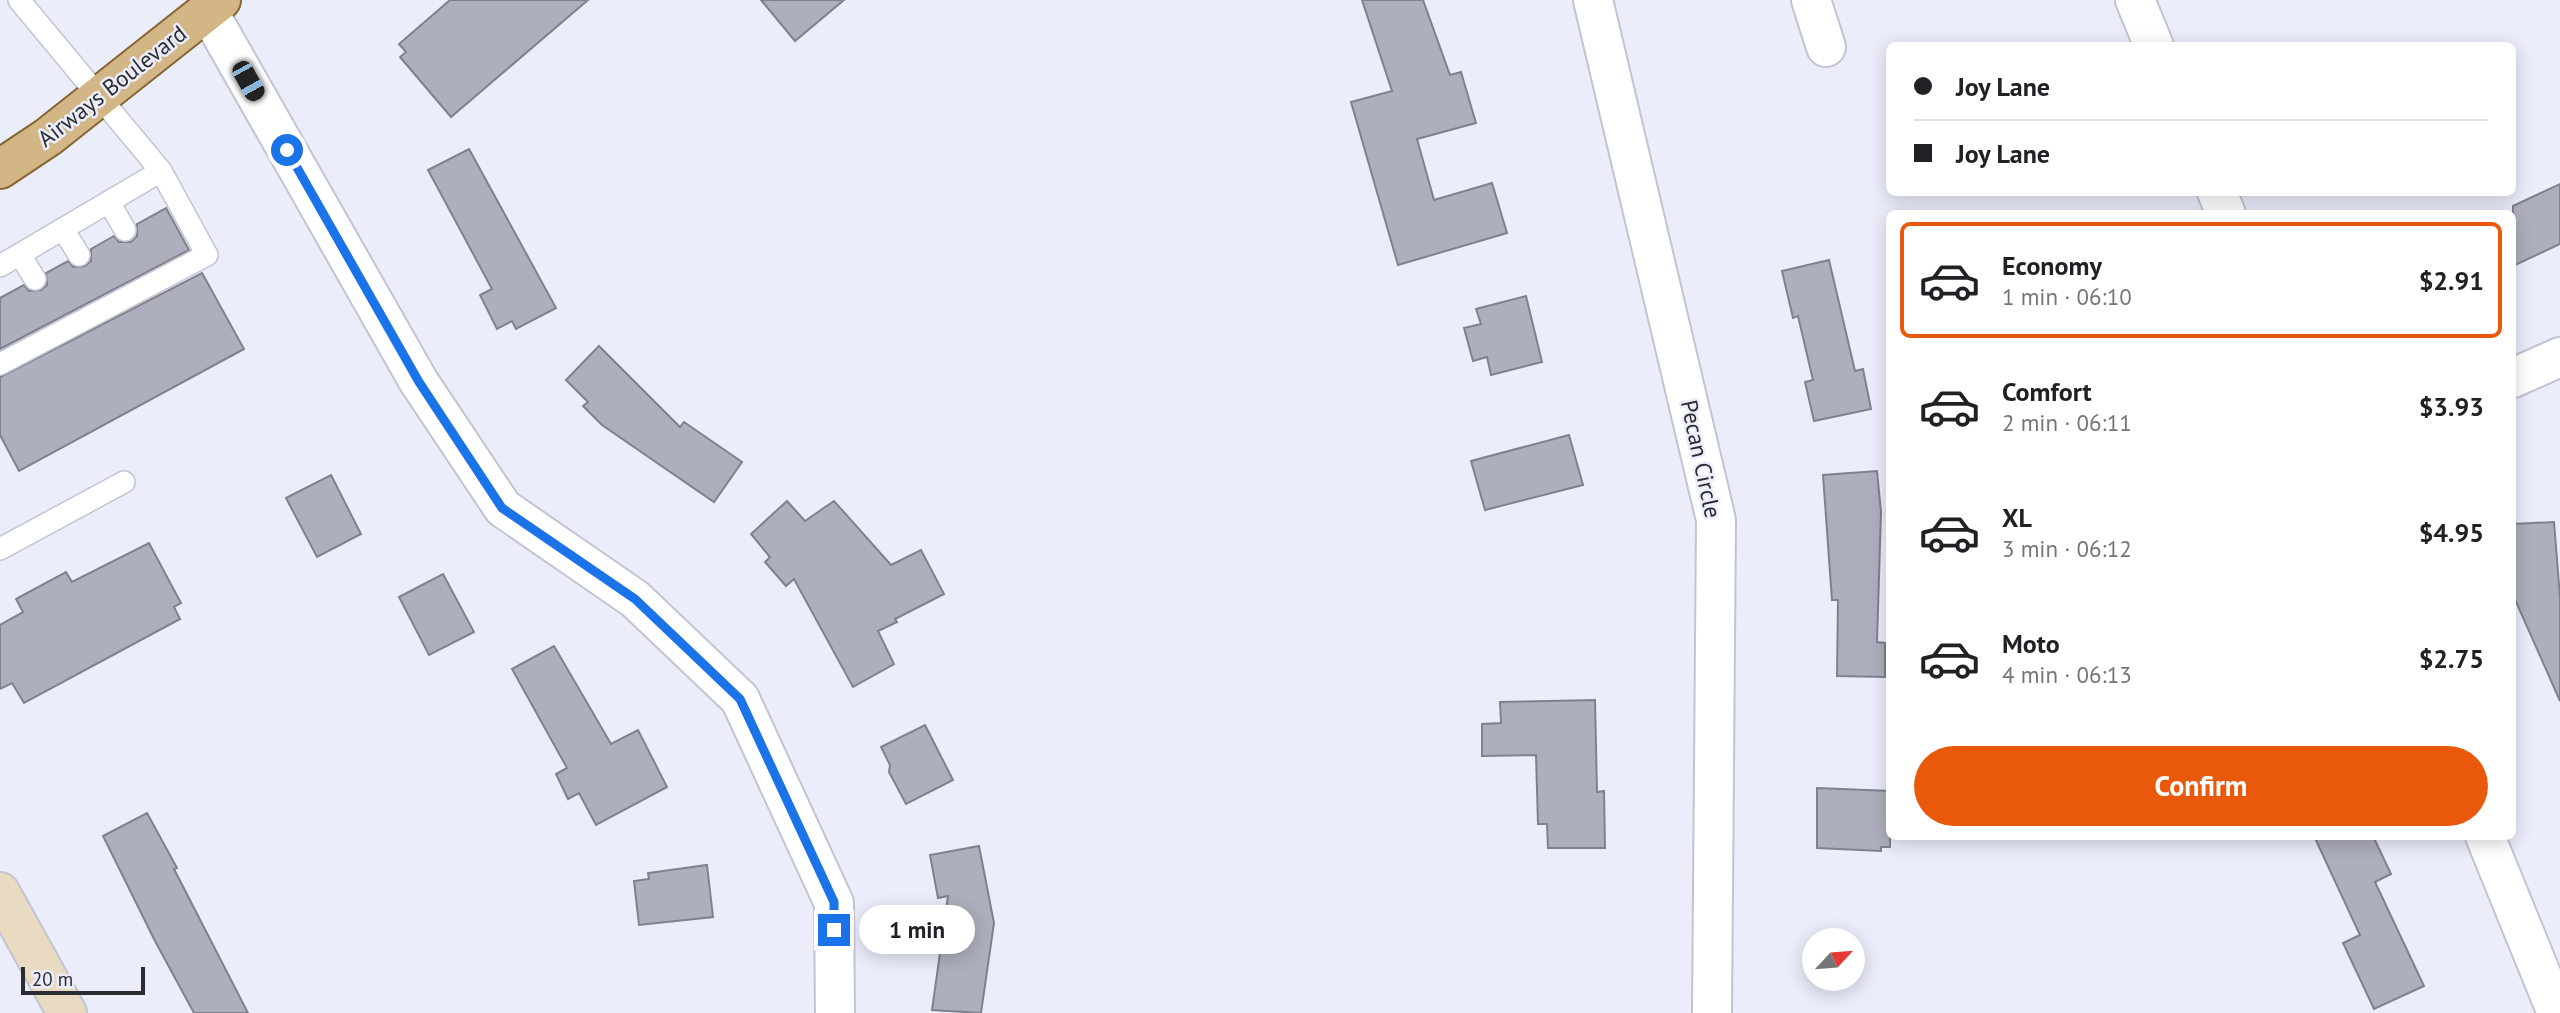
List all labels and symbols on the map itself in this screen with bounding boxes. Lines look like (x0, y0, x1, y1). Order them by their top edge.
street label: Airways Boulevard (31, 18, 192, 153)
car (229, 58, 268, 104)
route start (271, 134, 303, 166)
street label: Pecan Circle (1675, 397, 1728, 521)
callout: 1 min (858, 906, 974, 954)
route end (818, 914, 850, 946)
north arrow (1802, 928, 1866, 990)
scale bar (21, 964, 145, 996)

